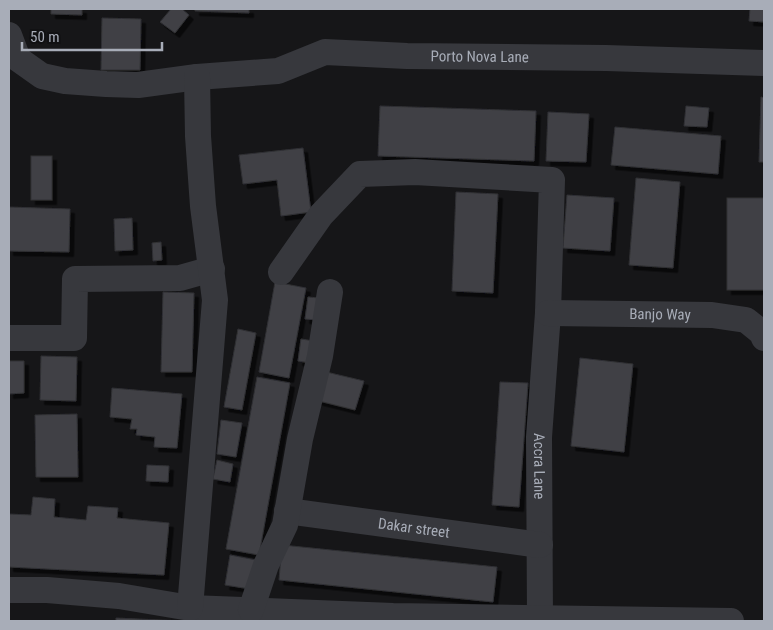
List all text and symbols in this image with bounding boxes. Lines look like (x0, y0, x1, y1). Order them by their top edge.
scale bar (22, 20, 162, 52)
text: 50 m (30, 28, 60, 46)
street label: Porto Nova Lane (431, 47, 529, 66)
street label: Banjo Way (629, 305, 691, 324)
street label: Accra Lane (530, 433, 548, 499)
street label: Dakar street (377, 514, 451, 542)

